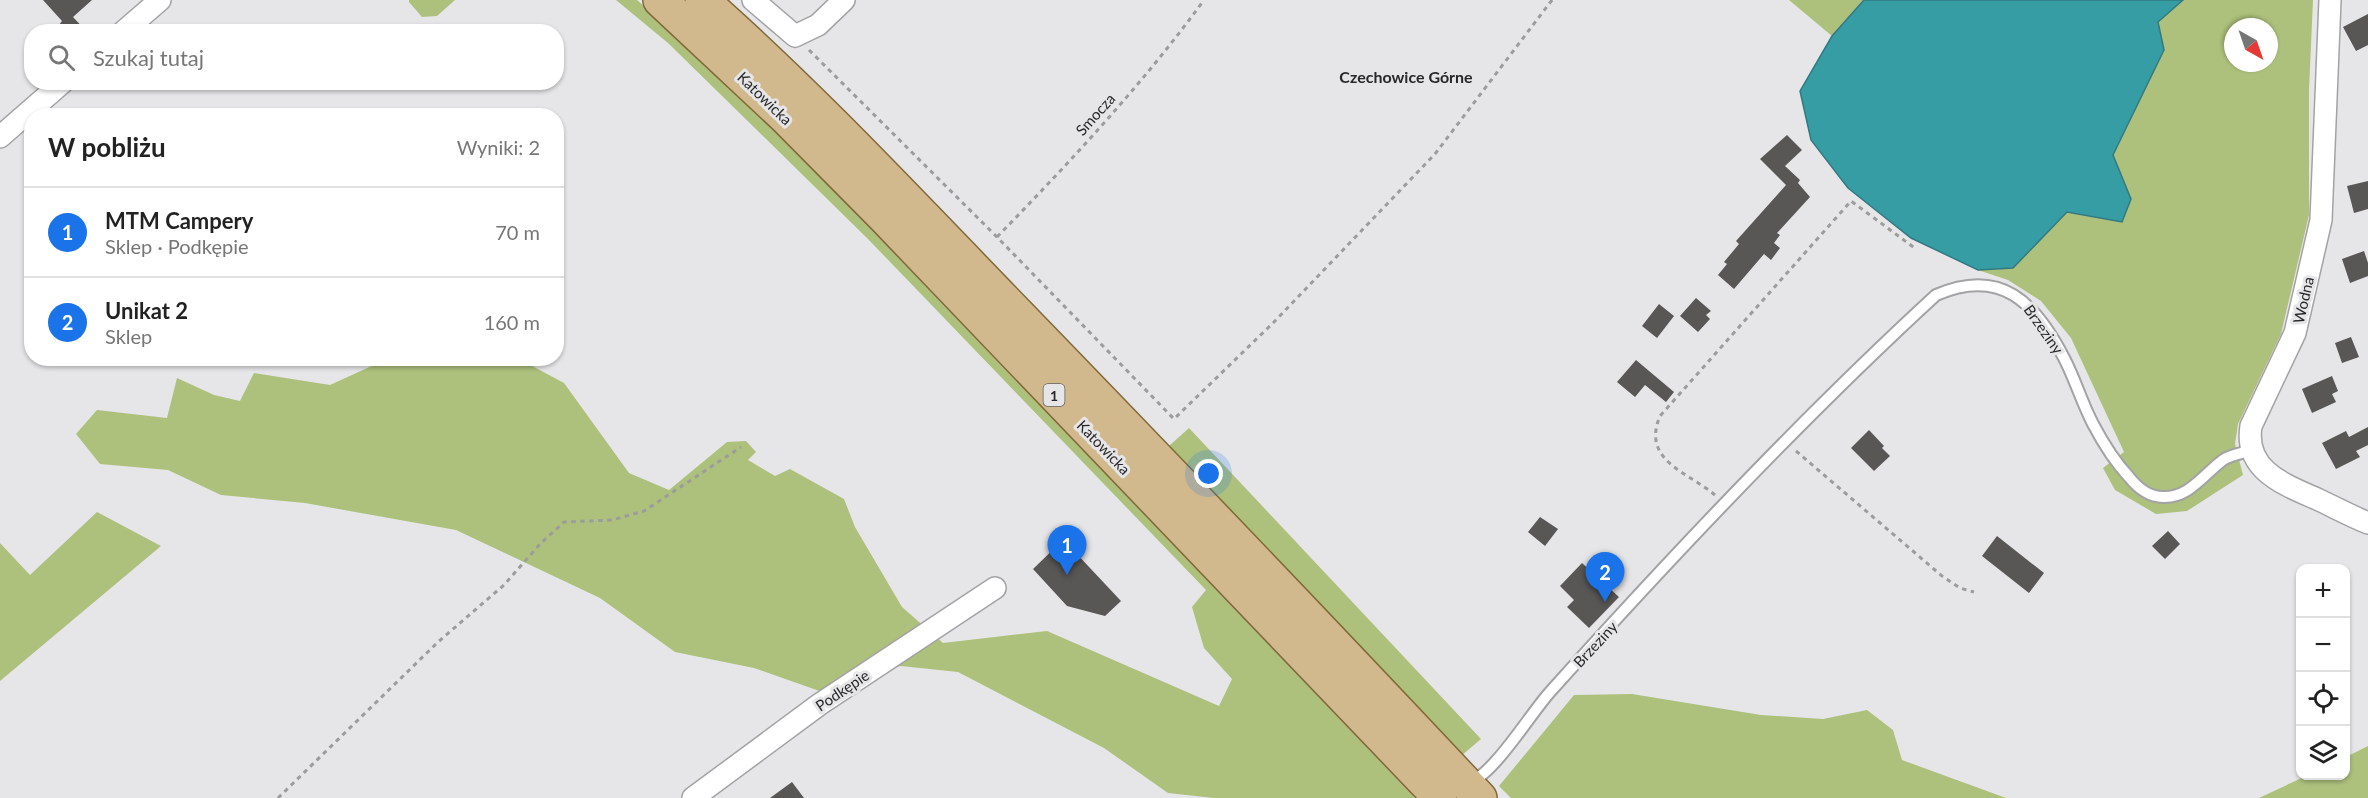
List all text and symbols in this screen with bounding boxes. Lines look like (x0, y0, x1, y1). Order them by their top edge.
north arrow (2224, 18, 2278, 72)
search box (24, 24, 564, 90)
icon: search (45, 41, 78, 74)
text: Szukaj tutaj (93, 44, 204, 71)
district label: Czechowice Górne (1339, 67, 1473, 86)
street label: Katowicka (734, 68, 796, 128)
street label: Smocza (1072, 89, 1118, 139)
text: W pobliżu (48, 131, 166, 163)
text: Wyniki: 2 (457, 135, 540, 159)
text: MTM Campery (105, 207, 253, 234)
text: 1 (62, 220, 73, 244)
text: 70 m (495, 220, 540, 244)
text: Sklep · Podkępie (105, 234, 249, 258)
street label: Wodna (2289, 275, 2317, 325)
text: Unikat 2 (105, 297, 188, 324)
street label: Brzeziny (2021, 301, 2068, 357)
text: 2 (62, 310, 73, 334)
text: 160 m (484, 310, 540, 334)
text: Sklep (105, 324, 152, 348)
road number: 1 (1044, 384, 1064, 406)
street label: Katowicka (1074, 416, 1134, 478)
your location (1194, 459, 1223, 488)
pin: 1 (1048, 526, 1086, 575)
pin: 2 (1586, 552, 1624, 602)
map controls (2296, 564, 2350, 780)
button: + (2296, 564, 2350, 618)
street label: Brzeziny (1569, 617, 1621, 671)
button: − (2296, 618, 2350, 672)
street label: Podkępie (812, 666, 872, 714)
button: locate (2296, 672, 2350, 726)
button: layers (2296, 726, 2350, 780)

